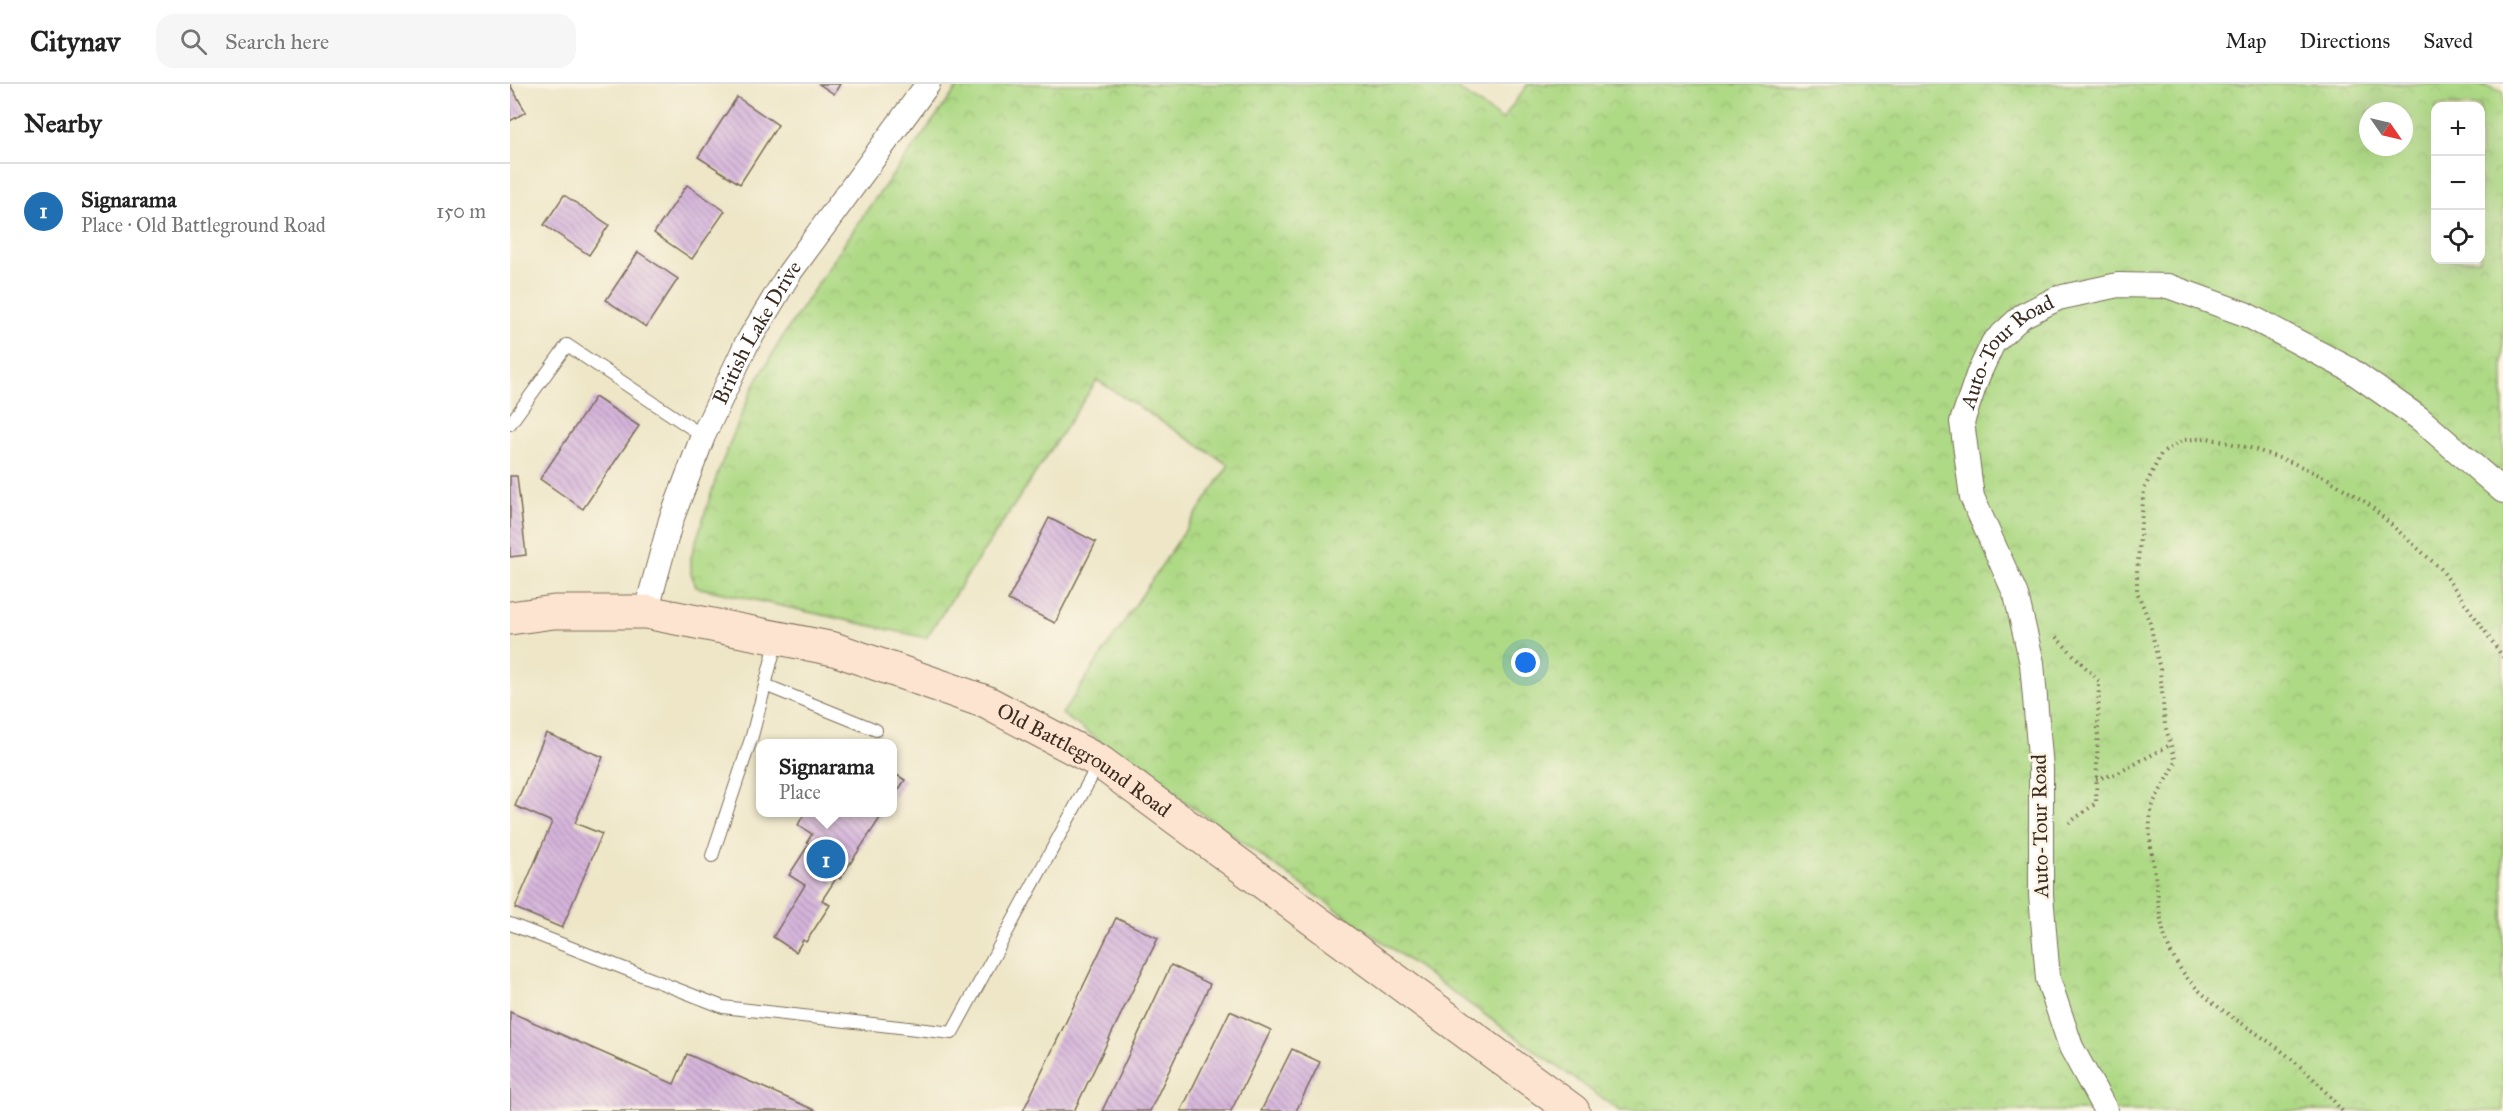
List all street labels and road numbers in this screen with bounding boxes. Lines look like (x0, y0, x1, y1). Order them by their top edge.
street label: British Lake Drive (707, 255, 807, 408)
street label: Auto-Tour Road (1954, 289, 2059, 413)
street label: Old Battleground Road (993, 697, 1176, 823)
street label: Auto-Tour Road (2026, 754, 2054, 899)

